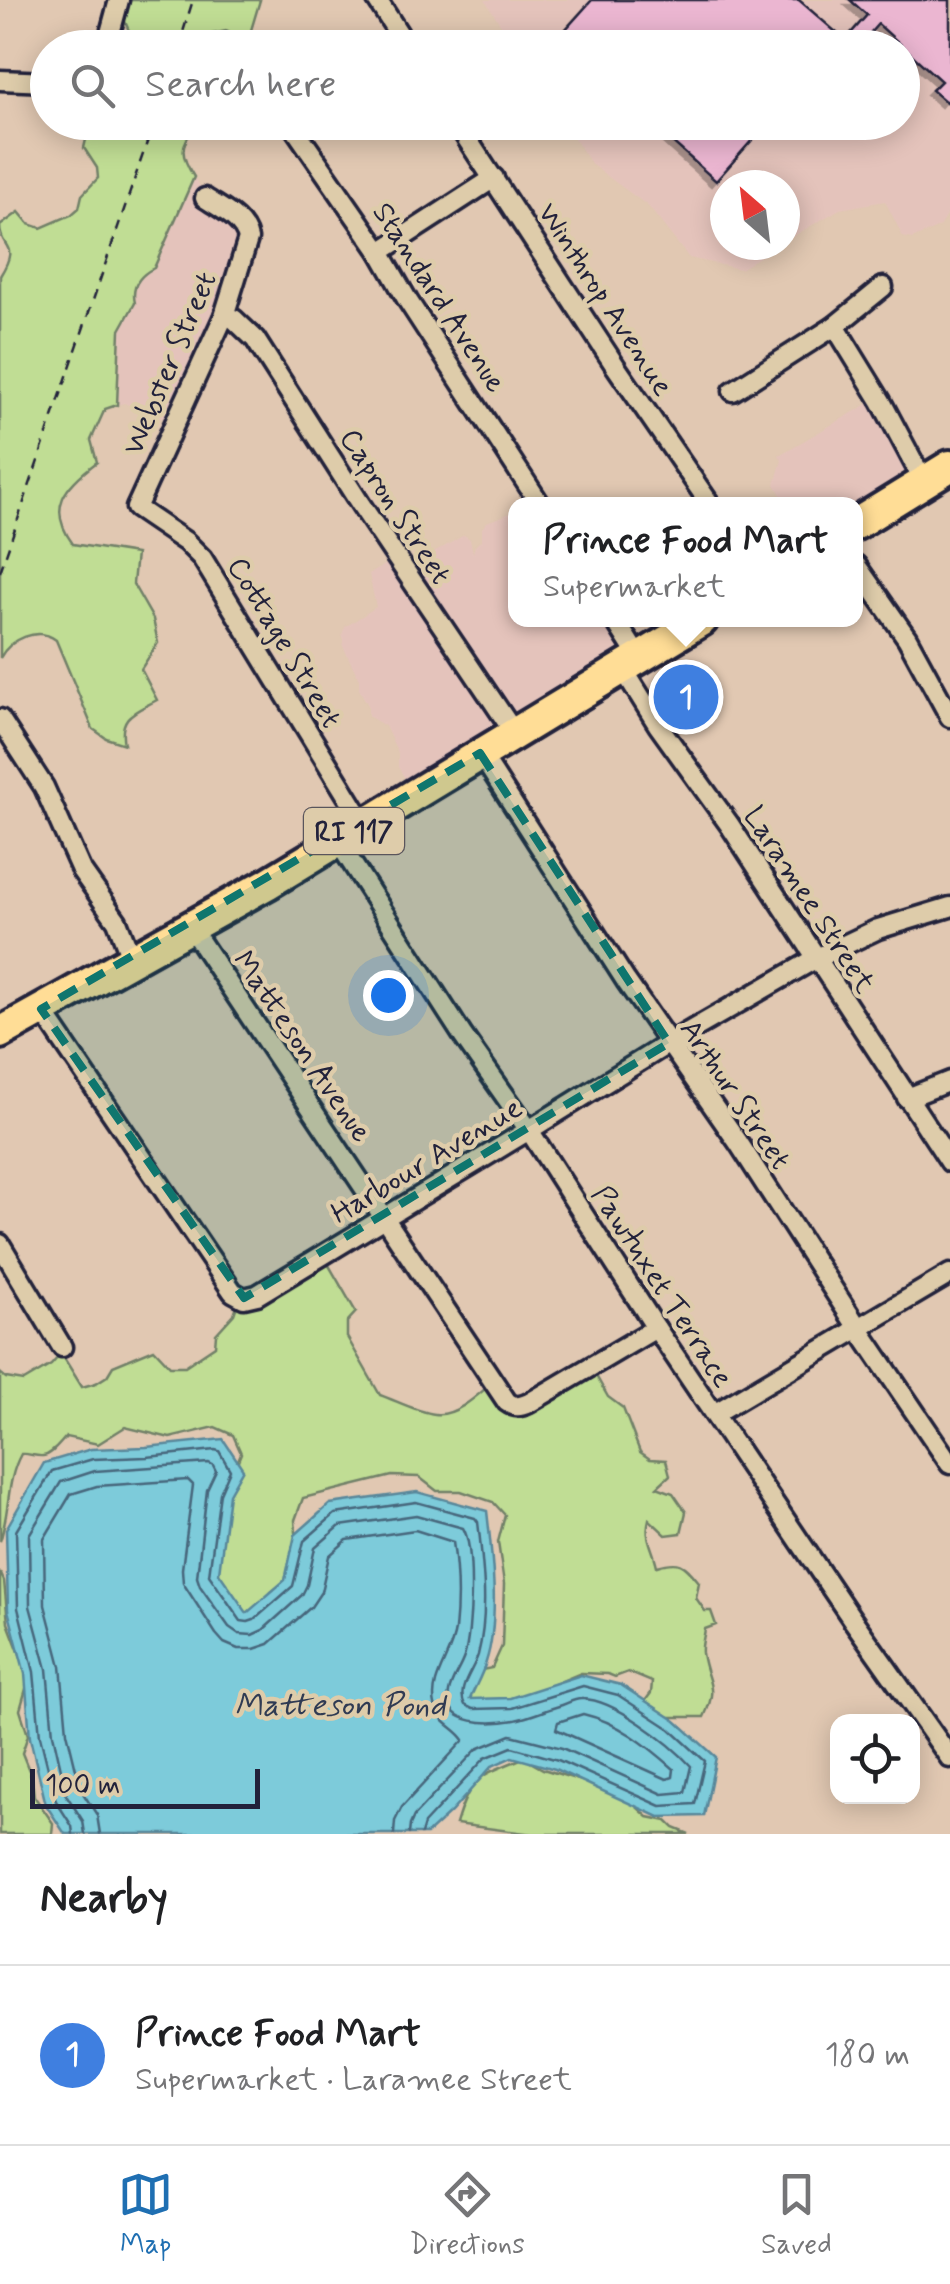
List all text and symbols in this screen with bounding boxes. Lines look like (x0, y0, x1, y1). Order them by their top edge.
search box (30, 30, 920, 140)
icon: search (65, 58, 120, 113)
text: Search here (145, 61, 336, 110)
north arrow (710, 170, 800, 260)
street label: Standard Avenue (363, 195, 515, 400)
street label: Winthrop Avenue (528, 196, 682, 404)
street label: Webster Street (114, 266, 227, 461)
street label: Capron Street (330, 421, 460, 592)
popup (508, 497, 863, 627)
text: Prince Food Mart (543, 517, 828, 566)
street label: Cottage Street (217, 550, 350, 736)
text: Supermarket (543, 566, 725, 608)
pin: 1 (654, 660, 718, 734)
street label: Laramee Street (734, 799, 884, 1001)
road number: RI 117 (304, 808, 404, 854)
street label: Matteson Avenue (223, 943, 380, 1150)
your location (363, 970, 414, 1021)
street label: Arthur Street (670, 1012, 799, 1178)
street label: Harbour Avenue (324, 1089, 530, 1234)
street label: Pawtuxet Terrace (582, 1178, 742, 1395)
water label: Matteson Pond (234, 1685, 447, 1727)
map controls (830, 1714, 920, 1804)
button: locate (830, 1714, 920, 1804)
scale bar (30, 1764, 260, 1808)
text: 100 m (45, 1768, 120, 1805)
text: Nearby (40, 1872, 168, 1927)
text: Prince Food Mart (135, 2010, 421, 2059)
text: 1 (65, 2034, 80, 2076)
text: 180 m (825, 2034, 910, 2076)
text: Supermarket · Laramee Street (135, 2059, 572, 2101)
tab: Map (118, 2167, 173, 2264)
tab: Directions (410, 2167, 525, 2264)
tab: Saved (761, 2167, 832, 2264)

